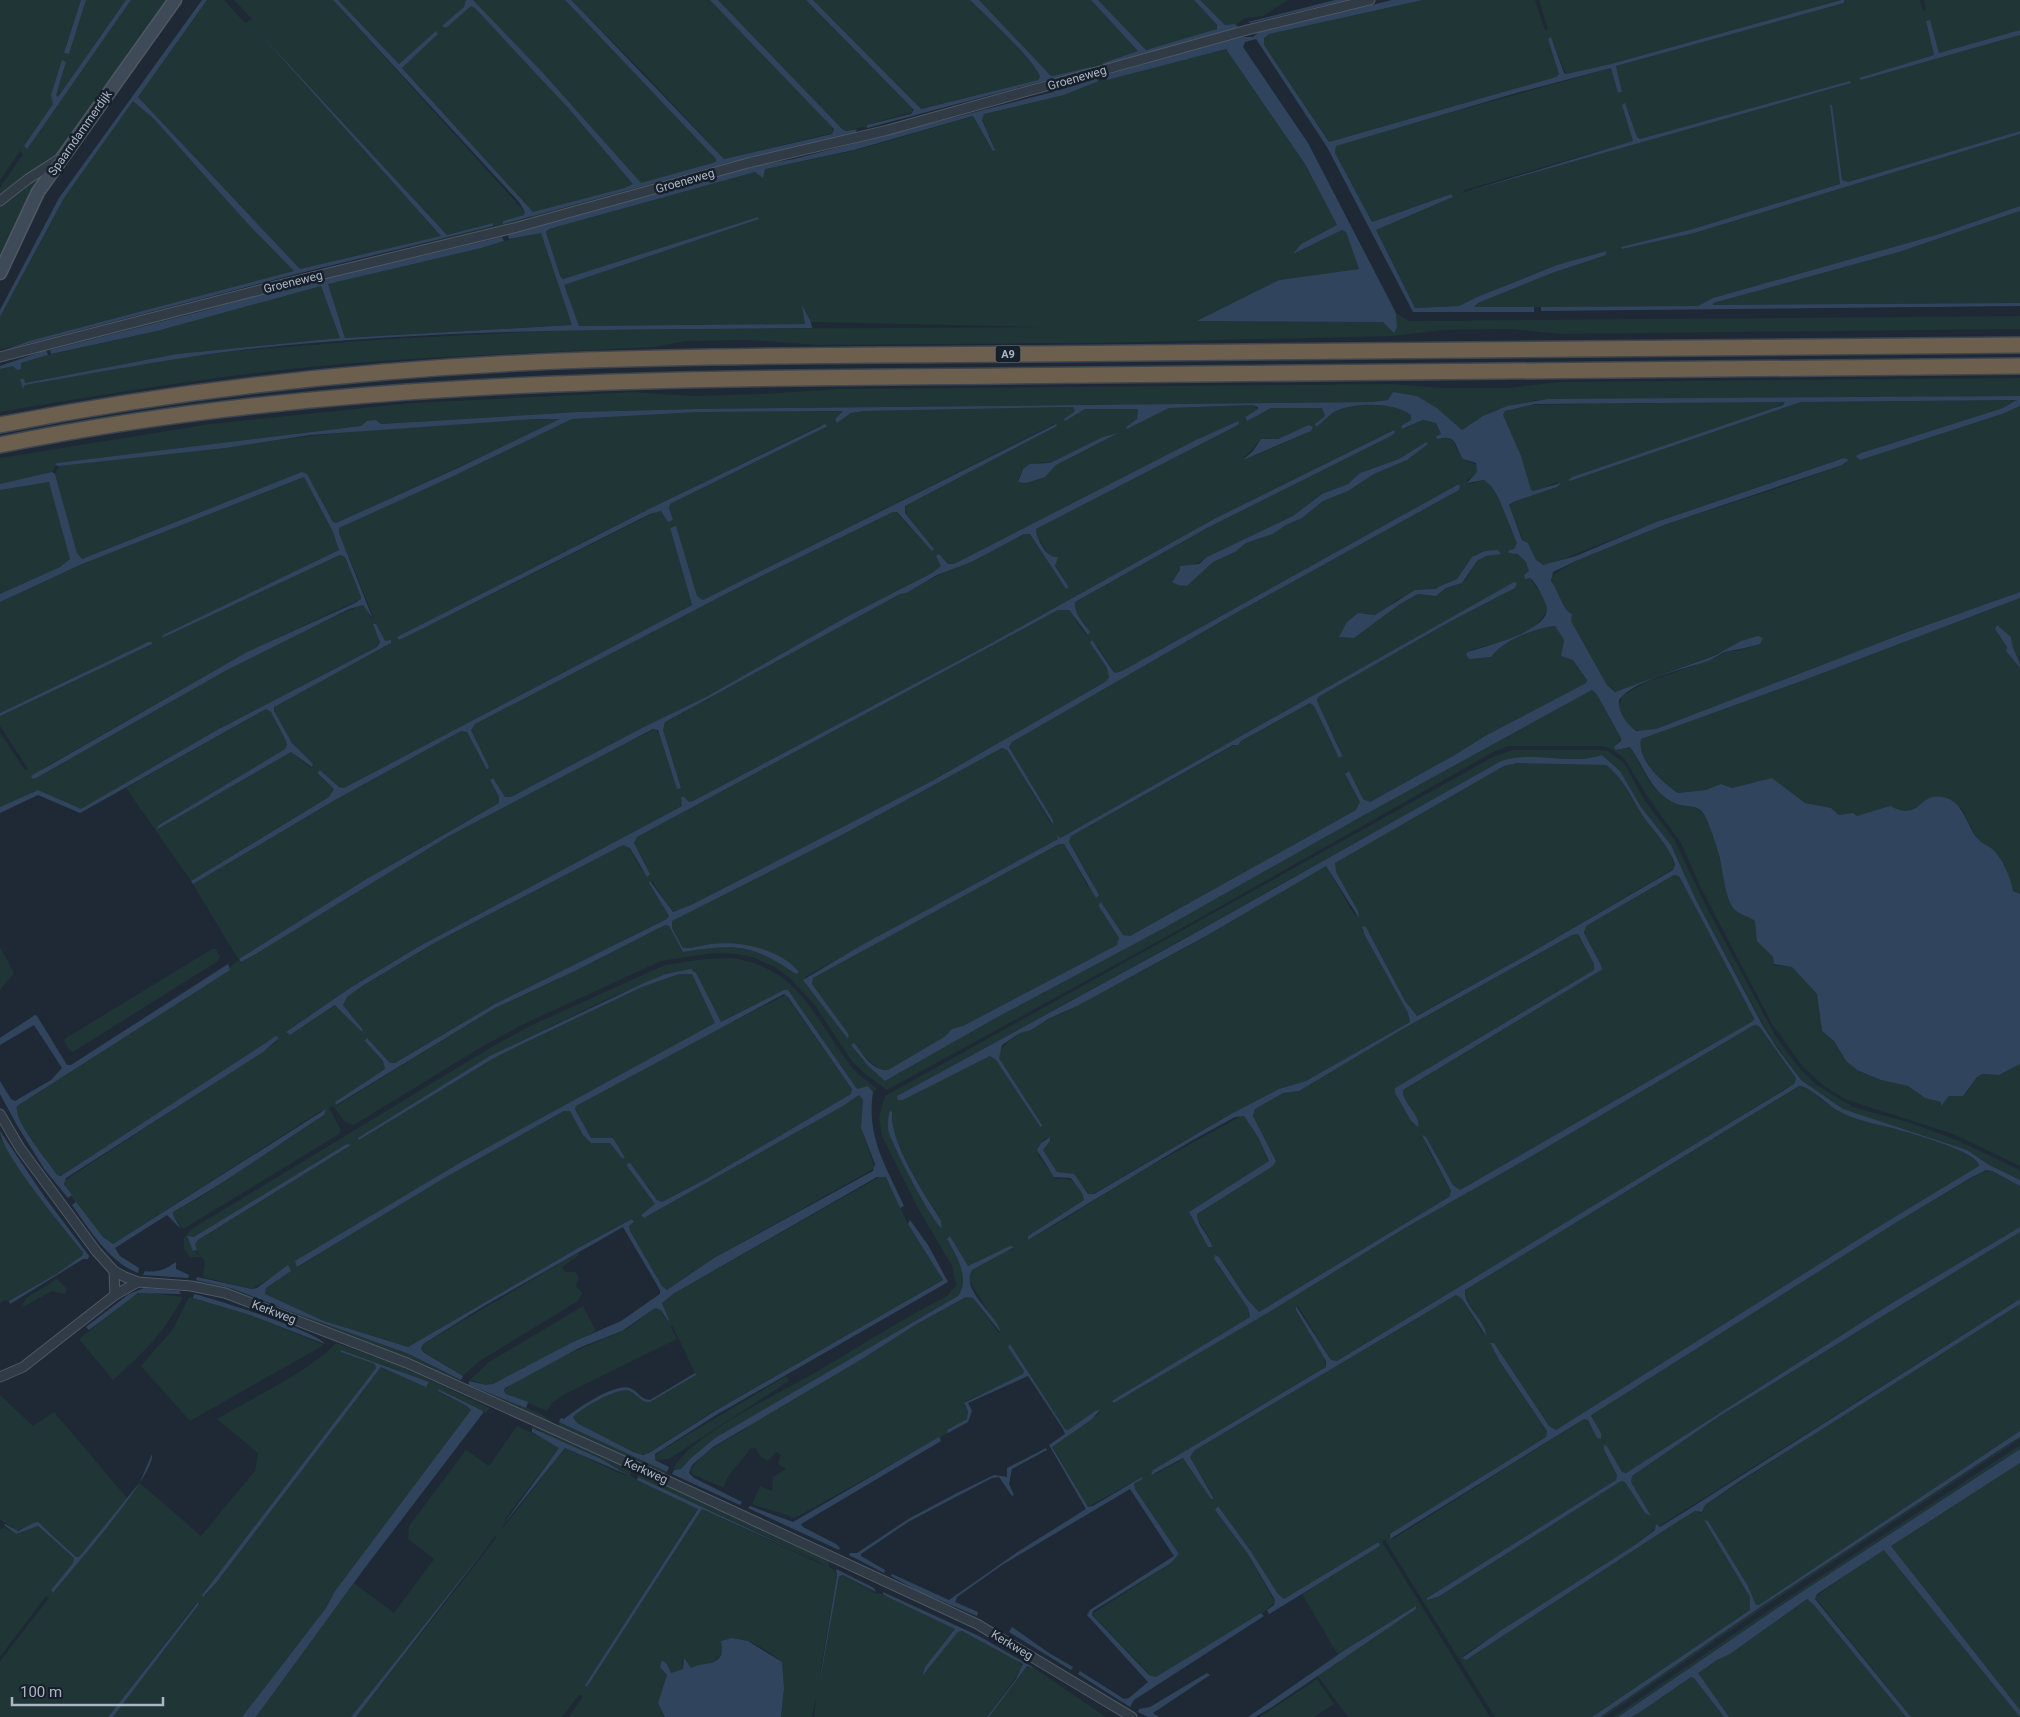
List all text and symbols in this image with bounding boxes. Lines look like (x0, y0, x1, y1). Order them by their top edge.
street label: Groeneweg (1046, 63, 1108, 93)
street label: Spaarndammerdijk (45, 87, 115, 178)
street label: Groeneweg (654, 166, 716, 196)
street label: Groeneweg (262, 268, 324, 296)
road number: A9 (996, 346, 1020, 362)
street label: Kerkweg (250, 1297, 298, 1327)
street label: Kerkweg (622, 1455, 670, 1487)
street label: Kerkweg (989, 1627, 1035, 1663)
scale bar (12, 1674, 164, 1706)
text: 100 m (20, 1683, 62, 1701)

